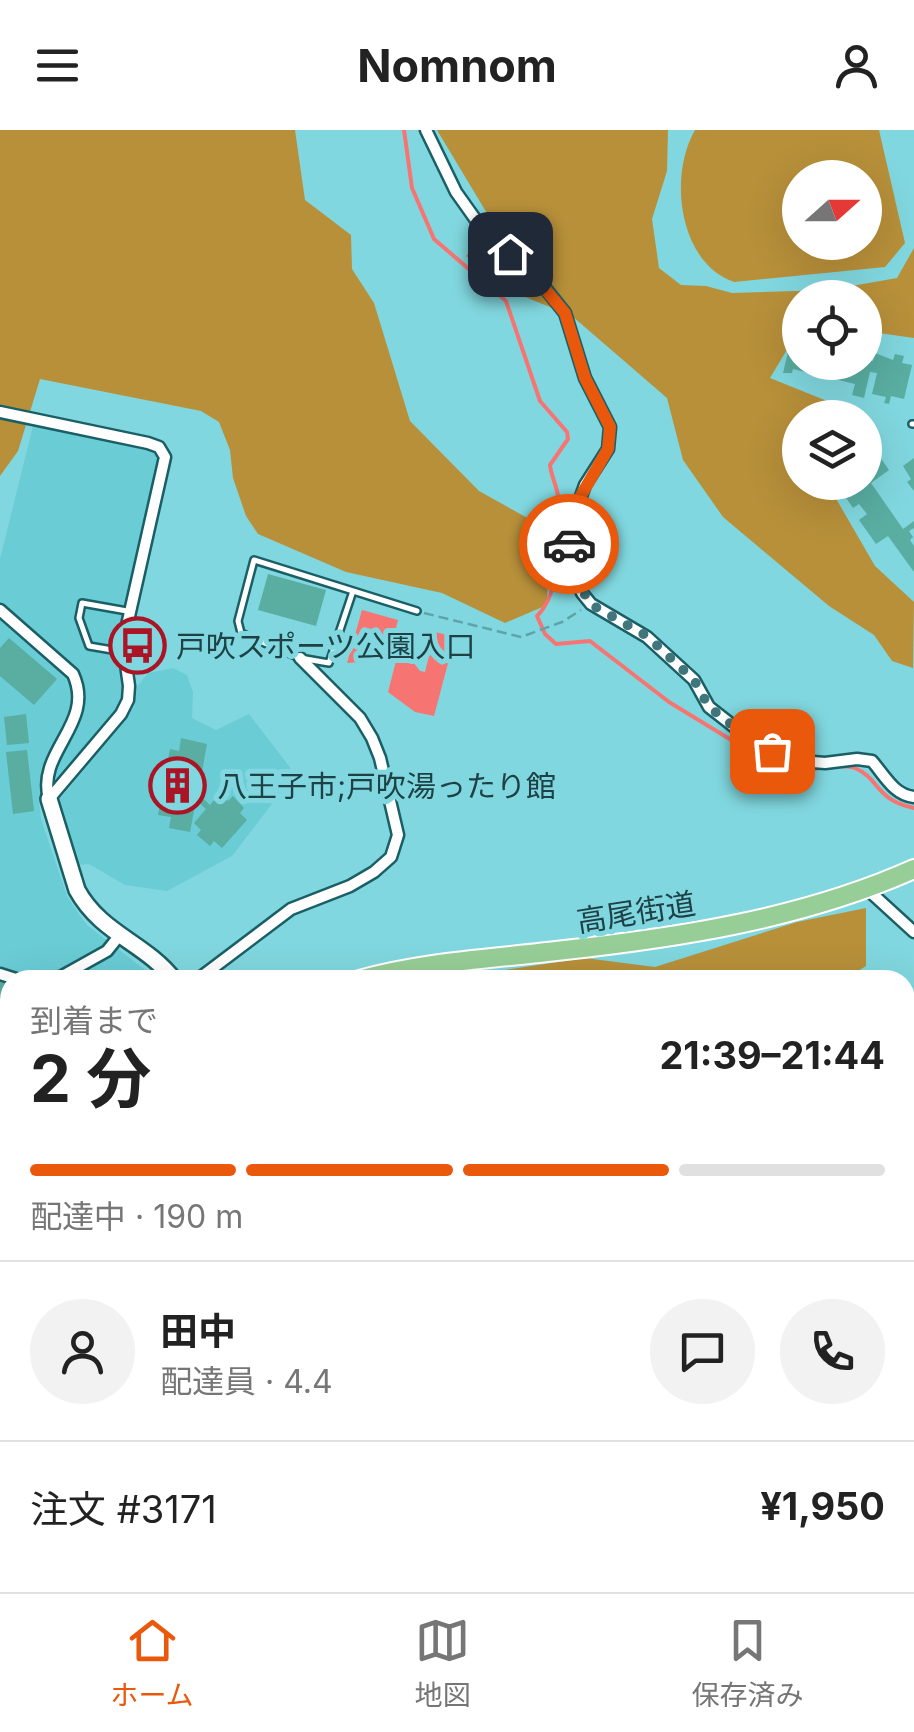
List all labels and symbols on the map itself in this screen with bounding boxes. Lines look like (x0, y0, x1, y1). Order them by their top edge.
north arrow (782, 160, 882, 260)
pin (468, 212, 553, 297)
courier (519, 494, 619, 594)
bus stop icon: 戸吹スポーツ公園入口 (107, 616, 167, 676)
place label: 戸吹スポーツ公園入口 (176, 628, 475, 664)
pin (730, 709, 815, 794)
building icon: 八王子市;戸吹湯ったり館 (148, 756, 208, 816)
place label: 八王子市;戸吹湯ったり館 (217, 768, 556, 804)
street label: 高尾街道 (574, 885, 698, 939)

